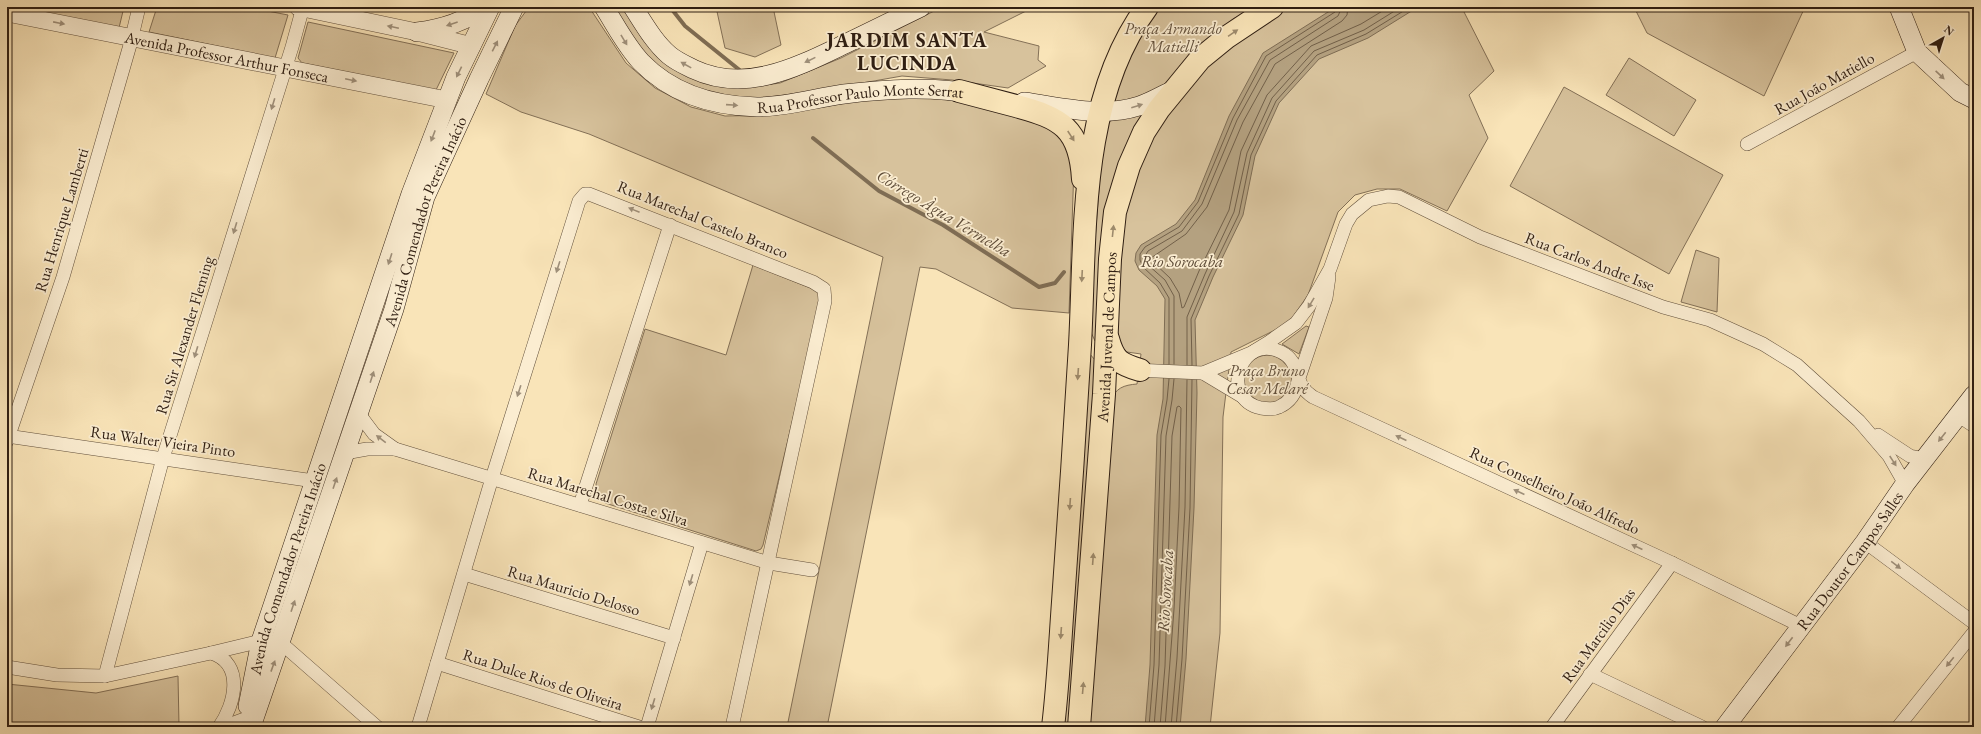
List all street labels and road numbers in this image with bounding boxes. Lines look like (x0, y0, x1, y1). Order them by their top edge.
street label: Avenida Professor Arthur Fonseca (122, 26, 331, 87)
street label: Rua João Matiello (1771, 47, 1878, 120)
street label: Rua Professor Paulo Monte Serrat (757, 79, 965, 118)
street label: Avenida Comendador Pereira Inácio (378, 113, 472, 330)
street label: Rua Henrique Lamberti (30, 146, 93, 295)
street label: Rua Marechal Castelo Branco (614, 176, 791, 263)
street label: Rua Carlos Andre Isse (1522, 227, 1658, 296)
street label: Avenida Juvenal de Campos (1092, 251, 1122, 424)
street label: Rua Sir Alexander Fleming (150, 252, 219, 417)
street label: Rua Walter Vieira Pinto (89, 421, 237, 462)
street label: Rua Conselheiro João Alfredo (1466, 442, 1643, 539)
street label: Avenida Comendador Pereira Inácio (244, 460, 331, 678)
street label: Rua Marechal Costa e Silva (525, 462, 691, 531)
street label: Rua Doutor Campos Salles (1792, 487, 1908, 634)
street label: Rua Mauricio Delosso (505, 560, 643, 621)
street label: Rua Marcilio Dias (1557, 584, 1640, 687)
street label: Rua Dulce Rios de Oliveira (460, 644, 626, 715)

